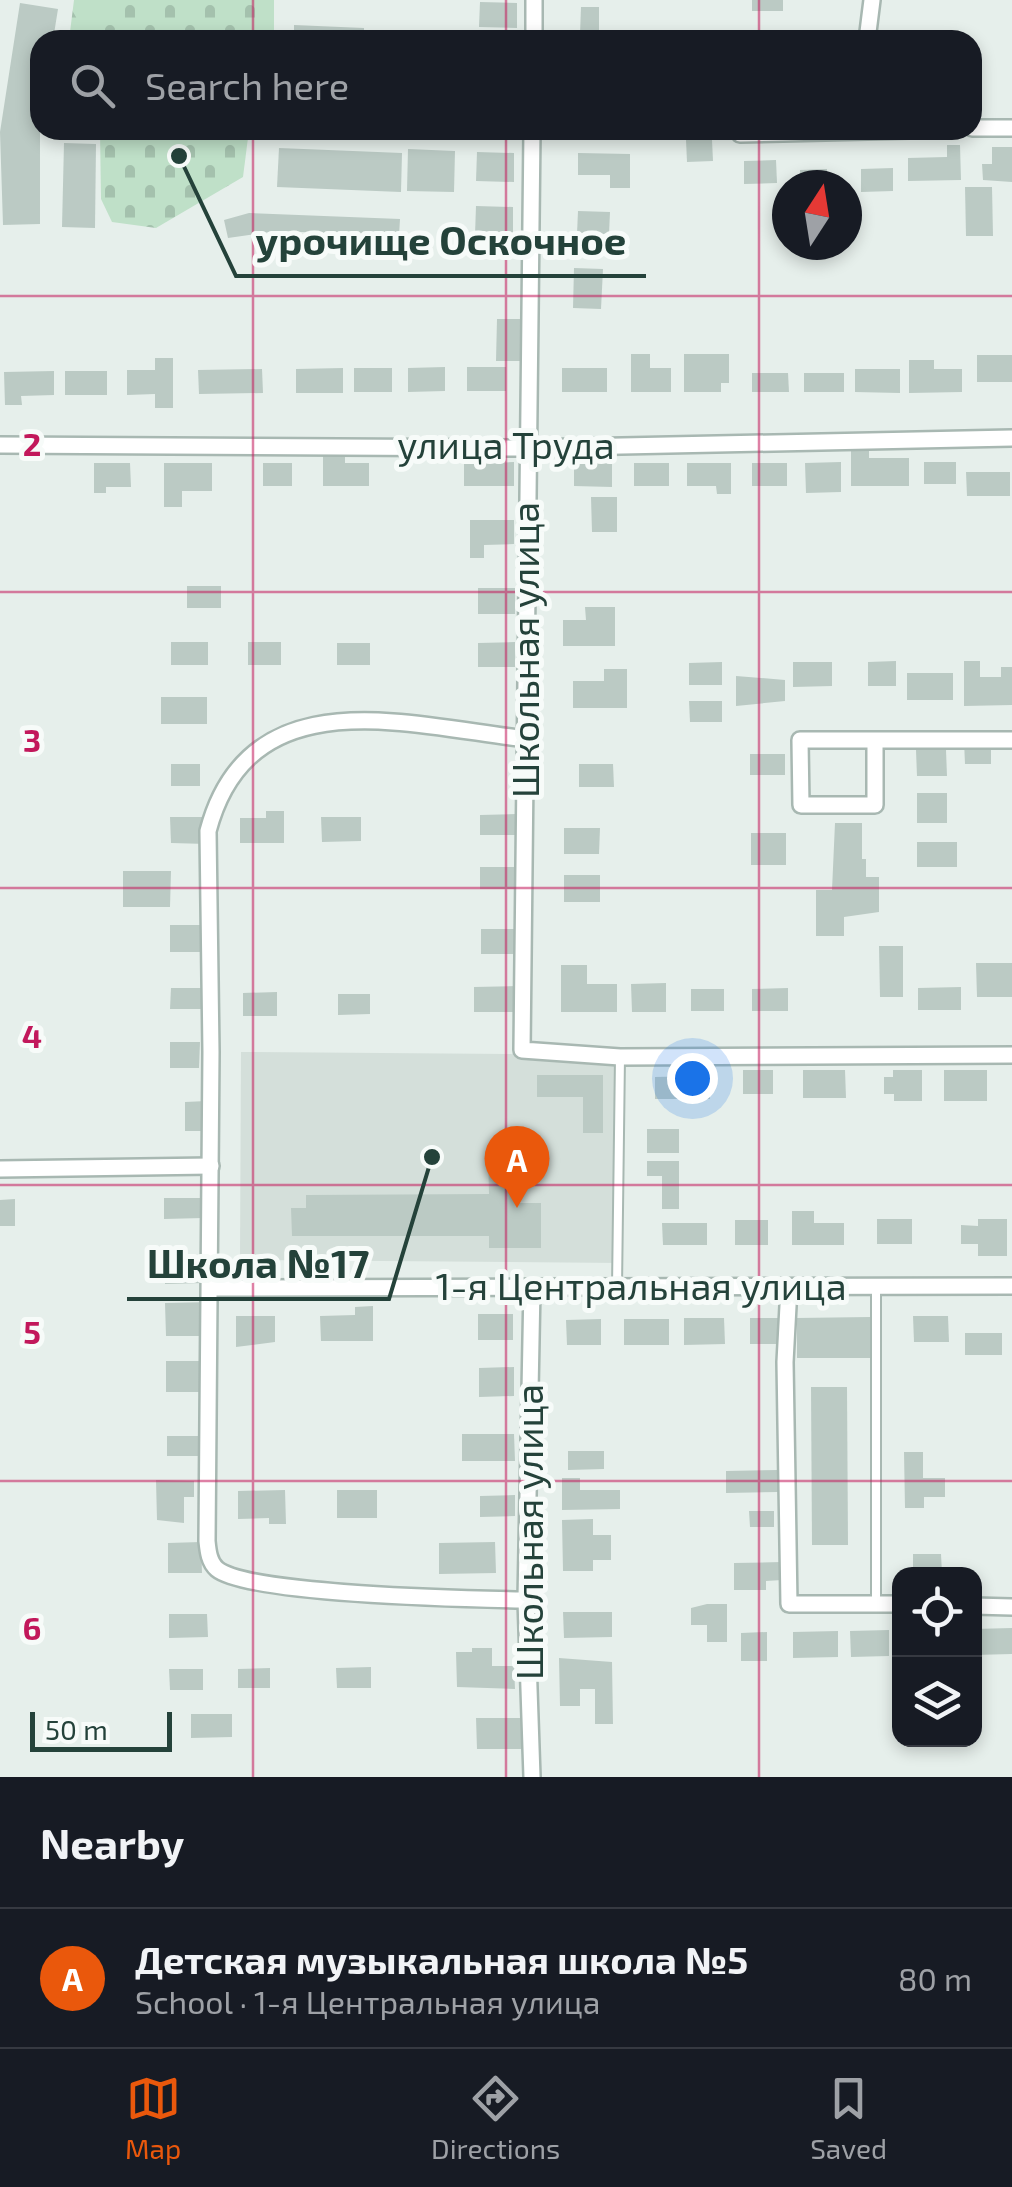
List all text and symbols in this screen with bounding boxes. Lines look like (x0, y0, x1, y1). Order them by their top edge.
search box (30, 30, 982, 140)
icon: search (65, 58, 120, 113)
text: Search here (145, 62, 349, 108)
north arrow (772, 170, 862, 260)
callout: урочище Оскочное (236, 206, 646, 276)
text: урочище Оскочное (256, 215, 626, 263)
street label: улица Труда (397, 421, 615, 467)
text: 2 (23, 424, 41, 462)
street label: Школьная улица (501, 502, 547, 798)
text: 3 (23, 720, 41, 758)
text: 4 (22, 1016, 42, 1054)
your location (667, 1053, 718, 1104)
pin: A (484, 1126, 550, 1208)
callout: Школа №17 (127, 1229, 389, 1299)
text: Школа №17 (147, 1238, 369, 1286)
street label: 1-я Центральная улица (435, 1262, 847, 1308)
text: 5 (23, 1312, 41, 1350)
street label: Школьная улица (505, 1384, 551, 1680)
map controls (892, 1567, 982, 1747)
button: locate (892, 1567, 982, 1657)
text: 6 (23, 1608, 41, 1646)
button: layers (892, 1657, 982, 1747)
scale bar (30, 1707, 172, 1752)
text: 50 m (45, 1712, 108, 1746)
text: Nearby (40, 1817, 184, 1867)
text: Детская музыкальная школа №5 (135, 1936, 748, 1982)
text: A (62, 1959, 83, 1997)
text: 80 m (898, 1959, 972, 1997)
text: School · 1-я Центральная улица (135, 1982, 600, 2020)
tab: Map (125, 2071, 181, 2165)
tab: Directions (431, 2071, 560, 2165)
tab: Saved (810, 2071, 887, 2165)

